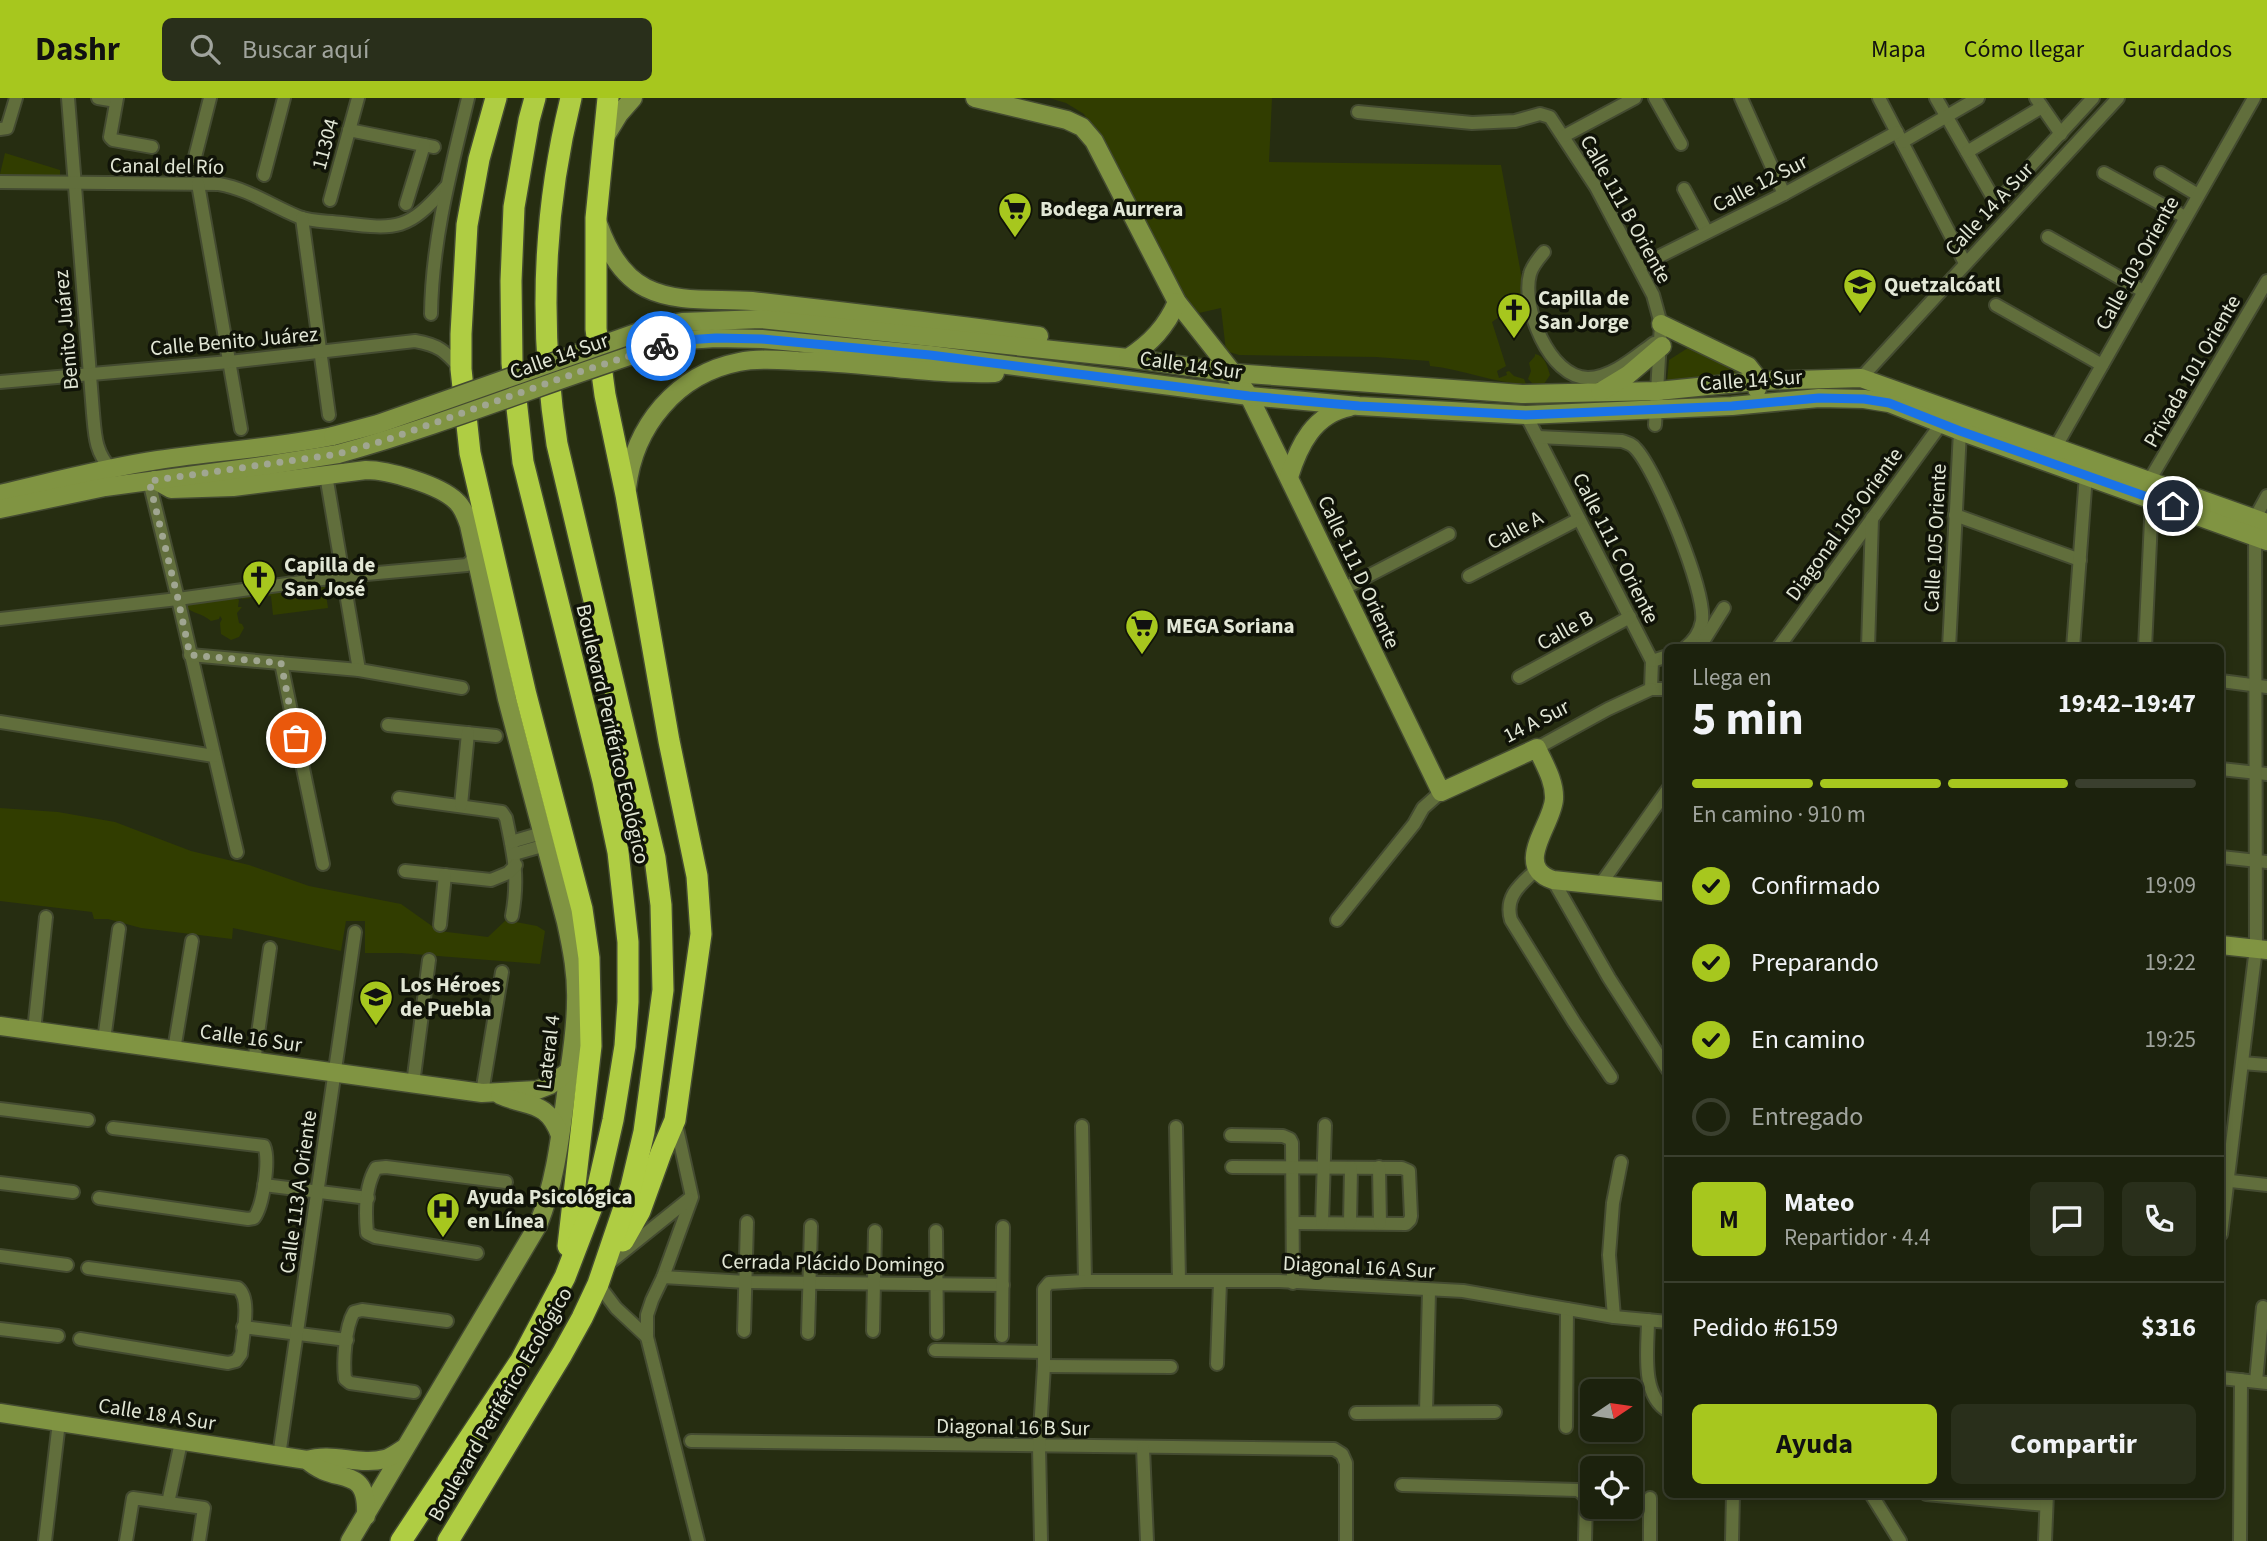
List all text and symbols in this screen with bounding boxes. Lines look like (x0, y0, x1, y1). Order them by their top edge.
search box (162, 18, 652, 81)
text: Dashr (35, 26, 120, 73)
icon: search (186, 30, 224, 68)
text: Buscar aquí (242, 31, 369, 68)
text: Mapa (1871, 32, 1926, 67)
text: Cómo llegar (1964, 32, 2084, 67)
text: Guardados (2122, 32, 2232, 67)
street label: 11304 (304, 115, 346, 173)
street label: Calle 111 B Oriente (1573, 129, 1679, 289)
street label: Calle 12 Sur (1707, 146, 1813, 220)
street label: Canal del Río (110, 150, 224, 182)
street label: Calle 14 A Sur (1938, 155, 2041, 263)
supermarket icon: Bodega Aurrera (996, 190, 1034, 239)
street label: Calle 103 Oriente (2088, 191, 2186, 335)
place label: Bodega Aurrera (1040, 194, 1183, 224)
school or university icon: Quetzalcóatl (1841, 266, 1879, 315)
street label: Benito Juárez (46, 269, 86, 391)
place label: Quetzalcóatl (1884, 270, 2001, 300)
place label: Capilla de San Jorge (1538, 283, 1629, 337)
street label: Privada 101 Oriente (2136, 289, 2248, 453)
church icon: Capilla de San Jorge (1495, 291, 1533, 340)
courier (626, 311, 696, 381)
street label: Calle Benito Juárez (149, 319, 319, 363)
street label: Calle 14 Sur (505, 325, 613, 387)
icon: bike (642, 327, 680, 365)
street label: Calle 14 Sur (1138, 343, 1245, 387)
street label: Calle 14 Sur (1699, 361, 1804, 399)
street label: Diagonal 105 Oriente (1778, 441, 1910, 607)
street label: Calle 105 Oriente (1916, 463, 1954, 613)
street label: Calle 111 C Oriente (1565, 468, 1667, 628)
pin (2143, 476, 2203, 536)
icon: home (2154, 487, 2192, 525)
street label: Calle 111 D Oriente (1310, 490, 1408, 654)
street label: Calle A (1482, 503, 1549, 557)
place label: Capilla de San José (284, 550, 375, 604)
church icon: Capilla de San José (240, 558, 278, 607)
street label: Boulevard Periférico Ecológico (568, 601, 658, 867)
street label: Calle B (1531, 602, 1599, 658)
supermarket icon: MEGA Soriana (1123, 607, 1161, 656)
place label: MEGA Soriana (1166, 611, 1295, 641)
text: Llega en (1692, 661, 1772, 694)
text: 19:42–19:47 (2058, 685, 2196, 722)
text: 5 min (1692, 687, 1804, 752)
street label: 14 A Sur (1498, 691, 1575, 750)
pin (266, 708, 326, 768)
icon: bag (277, 719, 315, 757)
text: En camino · 910 m (1692, 798, 1866, 831)
icon: check (1692, 867, 1730, 905)
text: Confirmado (1751, 867, 1880, 904)
text: 19:09 (2145, 869, 2196, 902)
icon: check (1692, 944, 1730, 982)
text: Preparando (1751, 944, 1879, 981)
text: 19:22 (2145, 946, 2196, 979)
place label: Los Héroes de Puebla (400, 970, 501, 1024)
school or university icon: Los Héroes de Puebla (357, 978, 395, 1027)
street label: Lateral 4 (529, 1013, 567, 1091)
street label: Calle 16 Sur (198, 1016, 305, 1060)
icon: check (1692, 1021, 1730, 1059)
text: En camino (1751, 1021, 1865, 1058)
text: 19:25 (2145, 1023, 2196, 1056)
text: Entregado (1751, 1098, 1863, 1135)
street label: Calle 113 A Oriente (272, 1108, 324, 1276)
place label: Ayuda Psicológica en Línea (466, 1182, 633, 1236)
button: chat (2030, 1182, 2104, 1256)
button: phone (2122, 1182, 2196, 1256)
text: Mateo (1784, 1184, 1854, 1221)
hospital icon: Ayuda Psicológica en Línea (424, 1190, 462, 1239)
text: M (1719, 1201, 1739, 1238)
text: Repartidor · 4.4 (1784, 1221, 1930, 1254)
street label: Cerrada Plácido Domingo (721, 1246, 945, 1280)
street label: Diagonal 16 A Sur (1282, 1248, 1437, 1286)
street label: Boulevard Periférico Ecológico (420, 1281, 580, 1527)
text: Pedido #6159 (1692, 1309, 1838, 1346)
text: $316 (2141, 1309, 2196, 1346)
north arrow (1580, 1379, 1643, 1442)
map controls (1580, 1379, 1643, 1519)
street label: Calle 18 A Sur (96, 1390, 219, 1438)
button: Ayuda (1692, 1404, 1937, 1484)
button: Compartir (1951, 1404, 2196, 1484)
street label: Diagonal 16 B Sur (936, 1411, 1091, 1443)
button: locate (1580, 1456, 1643, 1519)

